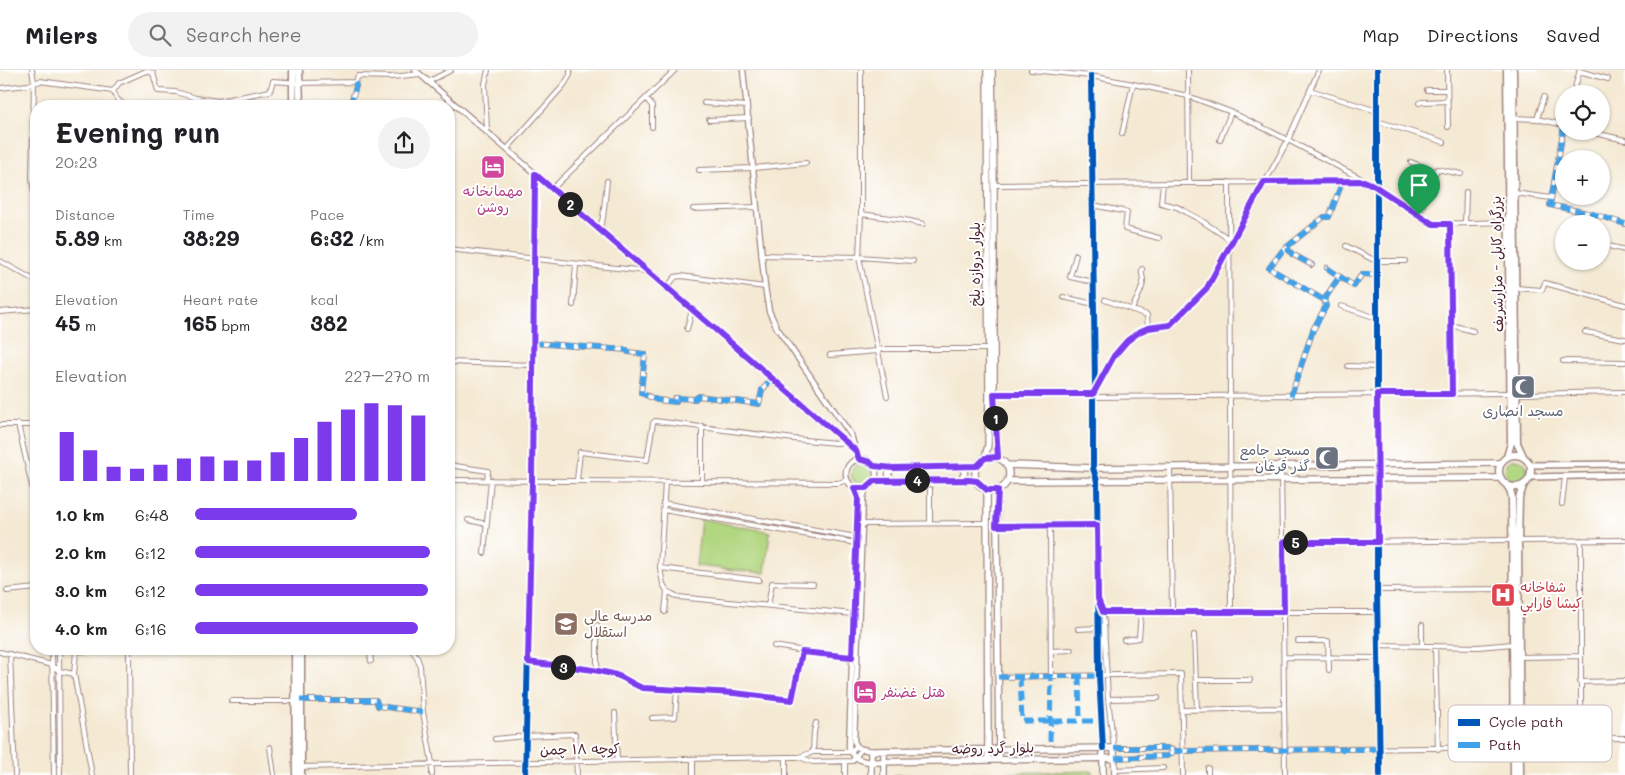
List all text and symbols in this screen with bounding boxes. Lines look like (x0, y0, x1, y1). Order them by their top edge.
search box (128, 12, 478, 57)
text: Milers (25, 19, 98, 50)
icon: search (146, 21, 174, 49)
text: Search here (186, 22, 302, 47)
text: Map (1362, 23, 1399, 47)
text: Directions (1427, 23, 1519, 47)
text: Saved (1547, 23, 1600, 47)
map controls (1555, 85, 1610, 270)
button: locate (1555, 85, 1610, 140)
text: Evening run (55, 114, 220, 150)
button: share (378, 117, 430, 169)
button: + (1555, 150, 1610, 205)
text: 20:23 (55, 151, 97, 172)
hotel icon: مهمانخانه روشن (480, 154, 506, 180)
pin (1398, 164, 1440, 215)
icon: arrive (1405, 171, 1433, 199)
place label: مهمانخانه روشن (463, 181, 523, 216)
pin: 2 (558, 192, 582, 216)
text: 2 (567, 195, 574, 214)
street label: بزرگراه کابل - مزارشریف (1486, 196, 1507, 332)
text: Distance (55, 205, 115, 224)
text: Time (183, 205, 215, 224)
text: Pace (310, 205, 345, 224)
button: − (1555, 215, 1610, 270)
street label: بلوار دروازه بلخ (965, 222, 985, 306)
text: 5.89 (55, 224, 99, 251)
text: 38:29 (183, 224, 239, 251)
text: 6:32 (310, 224, 354, 251)
text: km (99, 231, 122, 250)
text: /km (354, 231, 384, 250)
text: Elevation (55, 290, 118, 309)
text: Heart rate (183, 290, 258, 309)
text: kcal (310, 290, 338, 309)
text: 45 (55, 309, 81, 336)
text: 165 (183, 309, 217, 336)
text: 382 (310, 309, 348, 336)
text: m (81, 316, 96, 335)
text: bpm (217, 316, 250, 335)
text: Elevation (55, 365, 127, 386)
text: 227–270 m (345, 365, 430, 386)
mosque icon: مسجد انصاری (1510, 374, 1536, 400)
place label: مسجد انصاری (1482, 401, 1564, 420)
pin: 1 (982, 406, 1008, 430)
text: 1 (992, 409, 999, 428)
place label: مسجد جامع گذر قرغان (1240, 440, 1310, 475)
mosque icon: مسجد جامع گذر قرغان (1314, 445, 1340, 471)
pin: 4 (904, 468, 930, 492)
text: 4 (913, 471, 922, 490)
text: 1.0 km (55, 504, 104, 525)
text: 6:48 (135, 504, 169, 525)
pin: 5 (1282, 530, 1308, 554)
text: 5 (1291, 533, 1300, 552)
text: 2.0 km (55, 542, 106, 563)
text: 6:12 (135, 542, 166, 563)
place label: شفاخانه كيشا فارابي (1520, 577, 1582, 616)
text: 3.0 km (55, 580, 107, 601)
text: 6:12 (135, 580, 166, 601)
hospital icon: شفاخانه كيشا فارابي (1490, 582, 1516, 608)
place label: مدرسه عالی استقلال (584, 606, 652, 641)
school or university icon: مدرسه عالی استقلال (553, 611, 579, 637)
text: 4.0 km (55, 618, 107, 639)
text: 6:16 (135, 618, 166, 639)
pin: 3 (550, 654, 576, 680)
text: 3 (559, 658, 568, 677)
hotel icon: هتل غضنفر (852, 679, 878, 705)
place label: هتل غضنفر (881, 682, 945, 701)
legend (1448, 705, 1612, 762)
text: Cycle path (1489, 712, 1563, 731)
text: Path (1489, 735, 1520, 754)
street label: بلوار گرد روضه (952, 737, 1034, 758)
street label: كوچه ١٨ چمن (540, 738, 620, 760)

